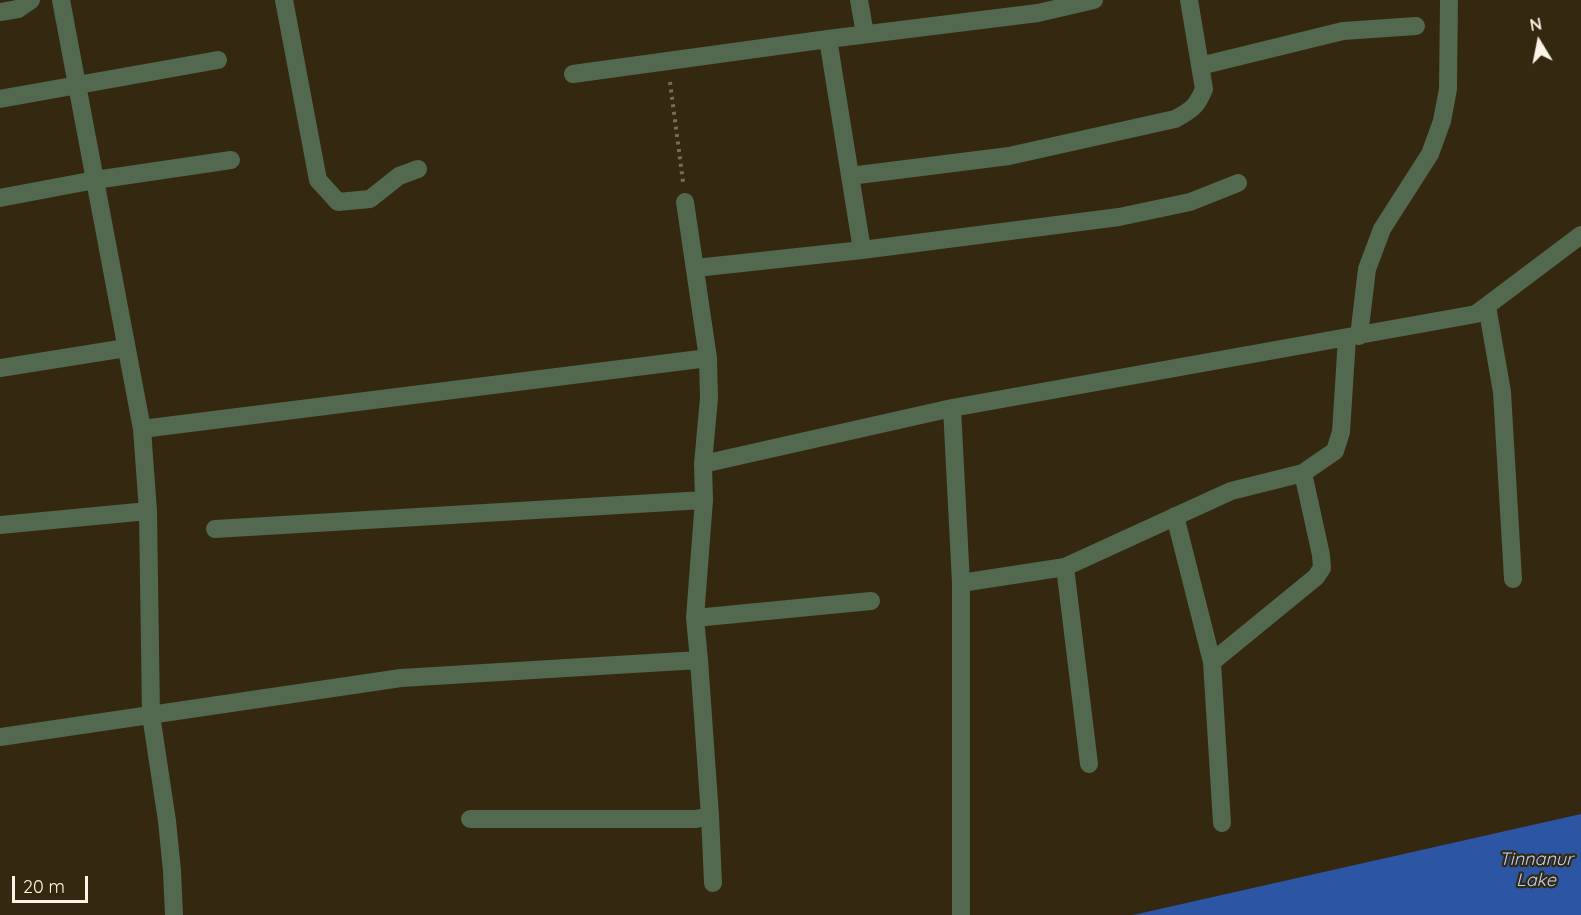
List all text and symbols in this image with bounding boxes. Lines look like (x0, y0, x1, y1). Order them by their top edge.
north arrow (1509, 12, 1569, 72)
text: N (1528, 13, 1543, 35)
water label: Tinnanur Lake (1499, 849, 1573, 892)
scale bar (15, 864, 92, 902)
text: 20 m (23, 875, 65, 898)

